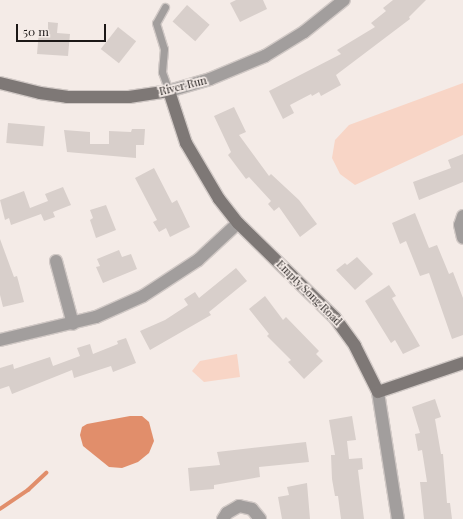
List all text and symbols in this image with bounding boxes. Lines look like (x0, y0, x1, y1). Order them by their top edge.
scale bar (18, 16, 108, 42)
text: 50 m (23, 23, 49, 39)
street label: River Run (158, 74, 208, 98)
street label: Empty Song Road (274, 258, 344, 328)

